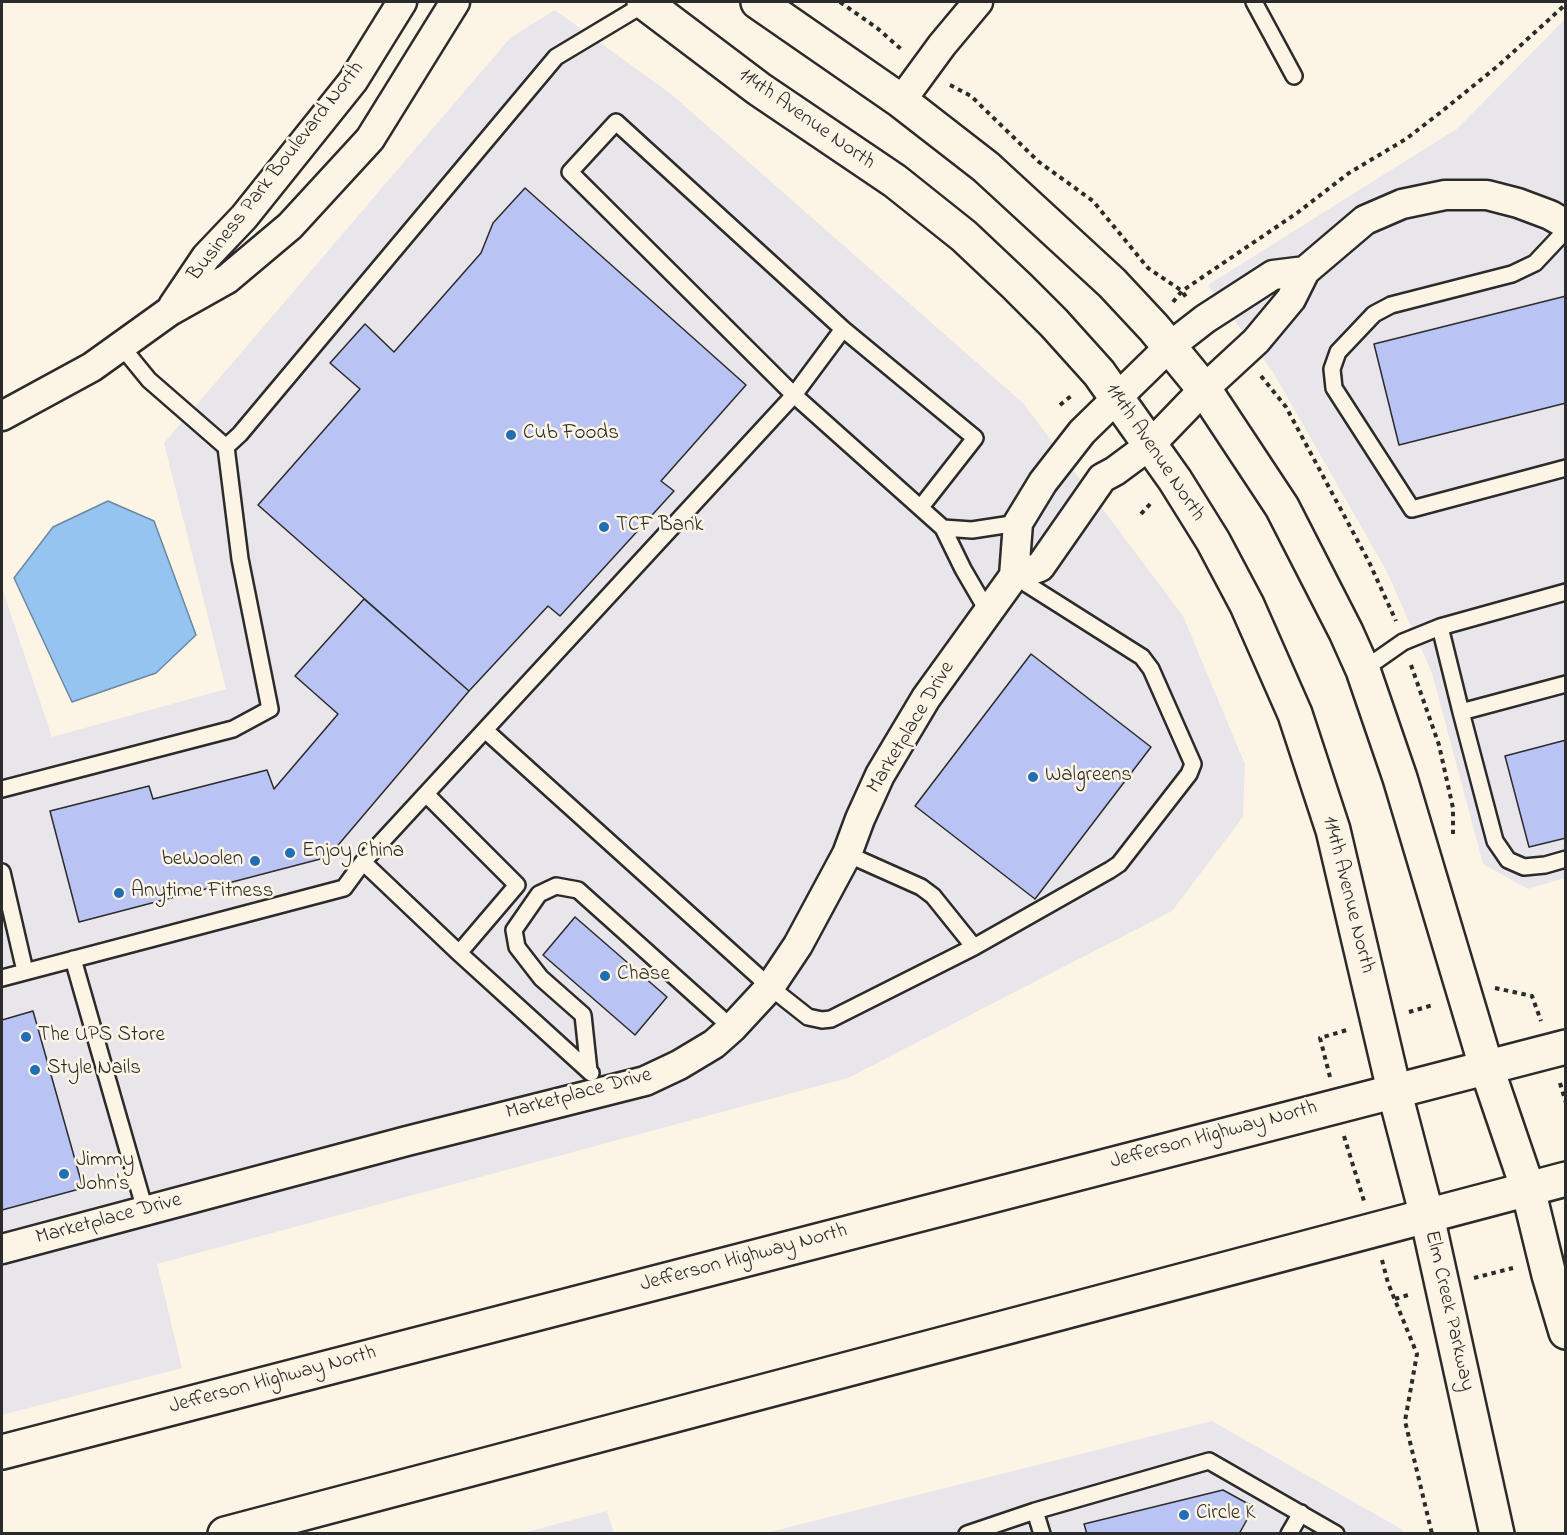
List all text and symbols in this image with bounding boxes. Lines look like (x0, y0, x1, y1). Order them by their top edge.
street label: Business Park Boulevard North (183, 57, 371, 287)
street label: 114th Avenue North (733, 64, 879, 176)
street label: 114th Avenue North (1099, 379, 1209, 527)
place label: Cub Foods (523, 422, 619, 448)
marker: Cub Foods (504, 428, 518, 442)
place label: TCF Bank (616, 514, 703, 540)
marker: TCF Bank (597, 520, 611, 534)
street label: Marketplace Drive (863, 657, 961, 799)
place label: Walgreens (1045, 764, 1132, 790)
marker: Walgreens (1026, 770, 1040, 784)
street label: 114th Avenue North (1315, 814, 1379, 976)
place label: Enjoy China (302, 840, 404, 866)
marker: Enjoy China (283, 846, 297, 860)
place label: beWoolen (162, 848, 243, 874)
marker: beWoolen (248, 854, 262, 868)
place label: Anytime Fitness (131, 880, 273, 906)
marker: Anytime Fitness (112, 886, 126, 900)
place label: Chase (617, 963, 670, 989)
marker: Chase (598, 969, 612, 983)
place label: The UPS Store (38, 1024, 165, 1050)
marker: The UPS Store (19, 1030, 33, 1044)
place label: Style Nails (47, 1057, 141, 1083)
marker: Style Nails (28, 1063, 42, 1077)
street label: Marketplace Drive (503, 1063, 655, 1127)
street label: Jefferson Highway North (1108, 1096, 1320, 1176)
place label: Jimmy John's (76, 1149, 134, 1199)
marker: Jimmy John's (57, 1167, 71, 1181)
street label: Marketplace Drive (33, 1188, 185, 1252)
street label: Jefferson Highway North (638, 1219, 850, 1299)
street label: Elm Creek Parkway (1417, 1228, 1479, 1394)
street label: Jefferson Highway North (167, 1341, 379, 1421)
place label: Circle K (1196, 1502, 1256, 1528)
marker: Circle K (1177, 1508, 1191, 1522)

